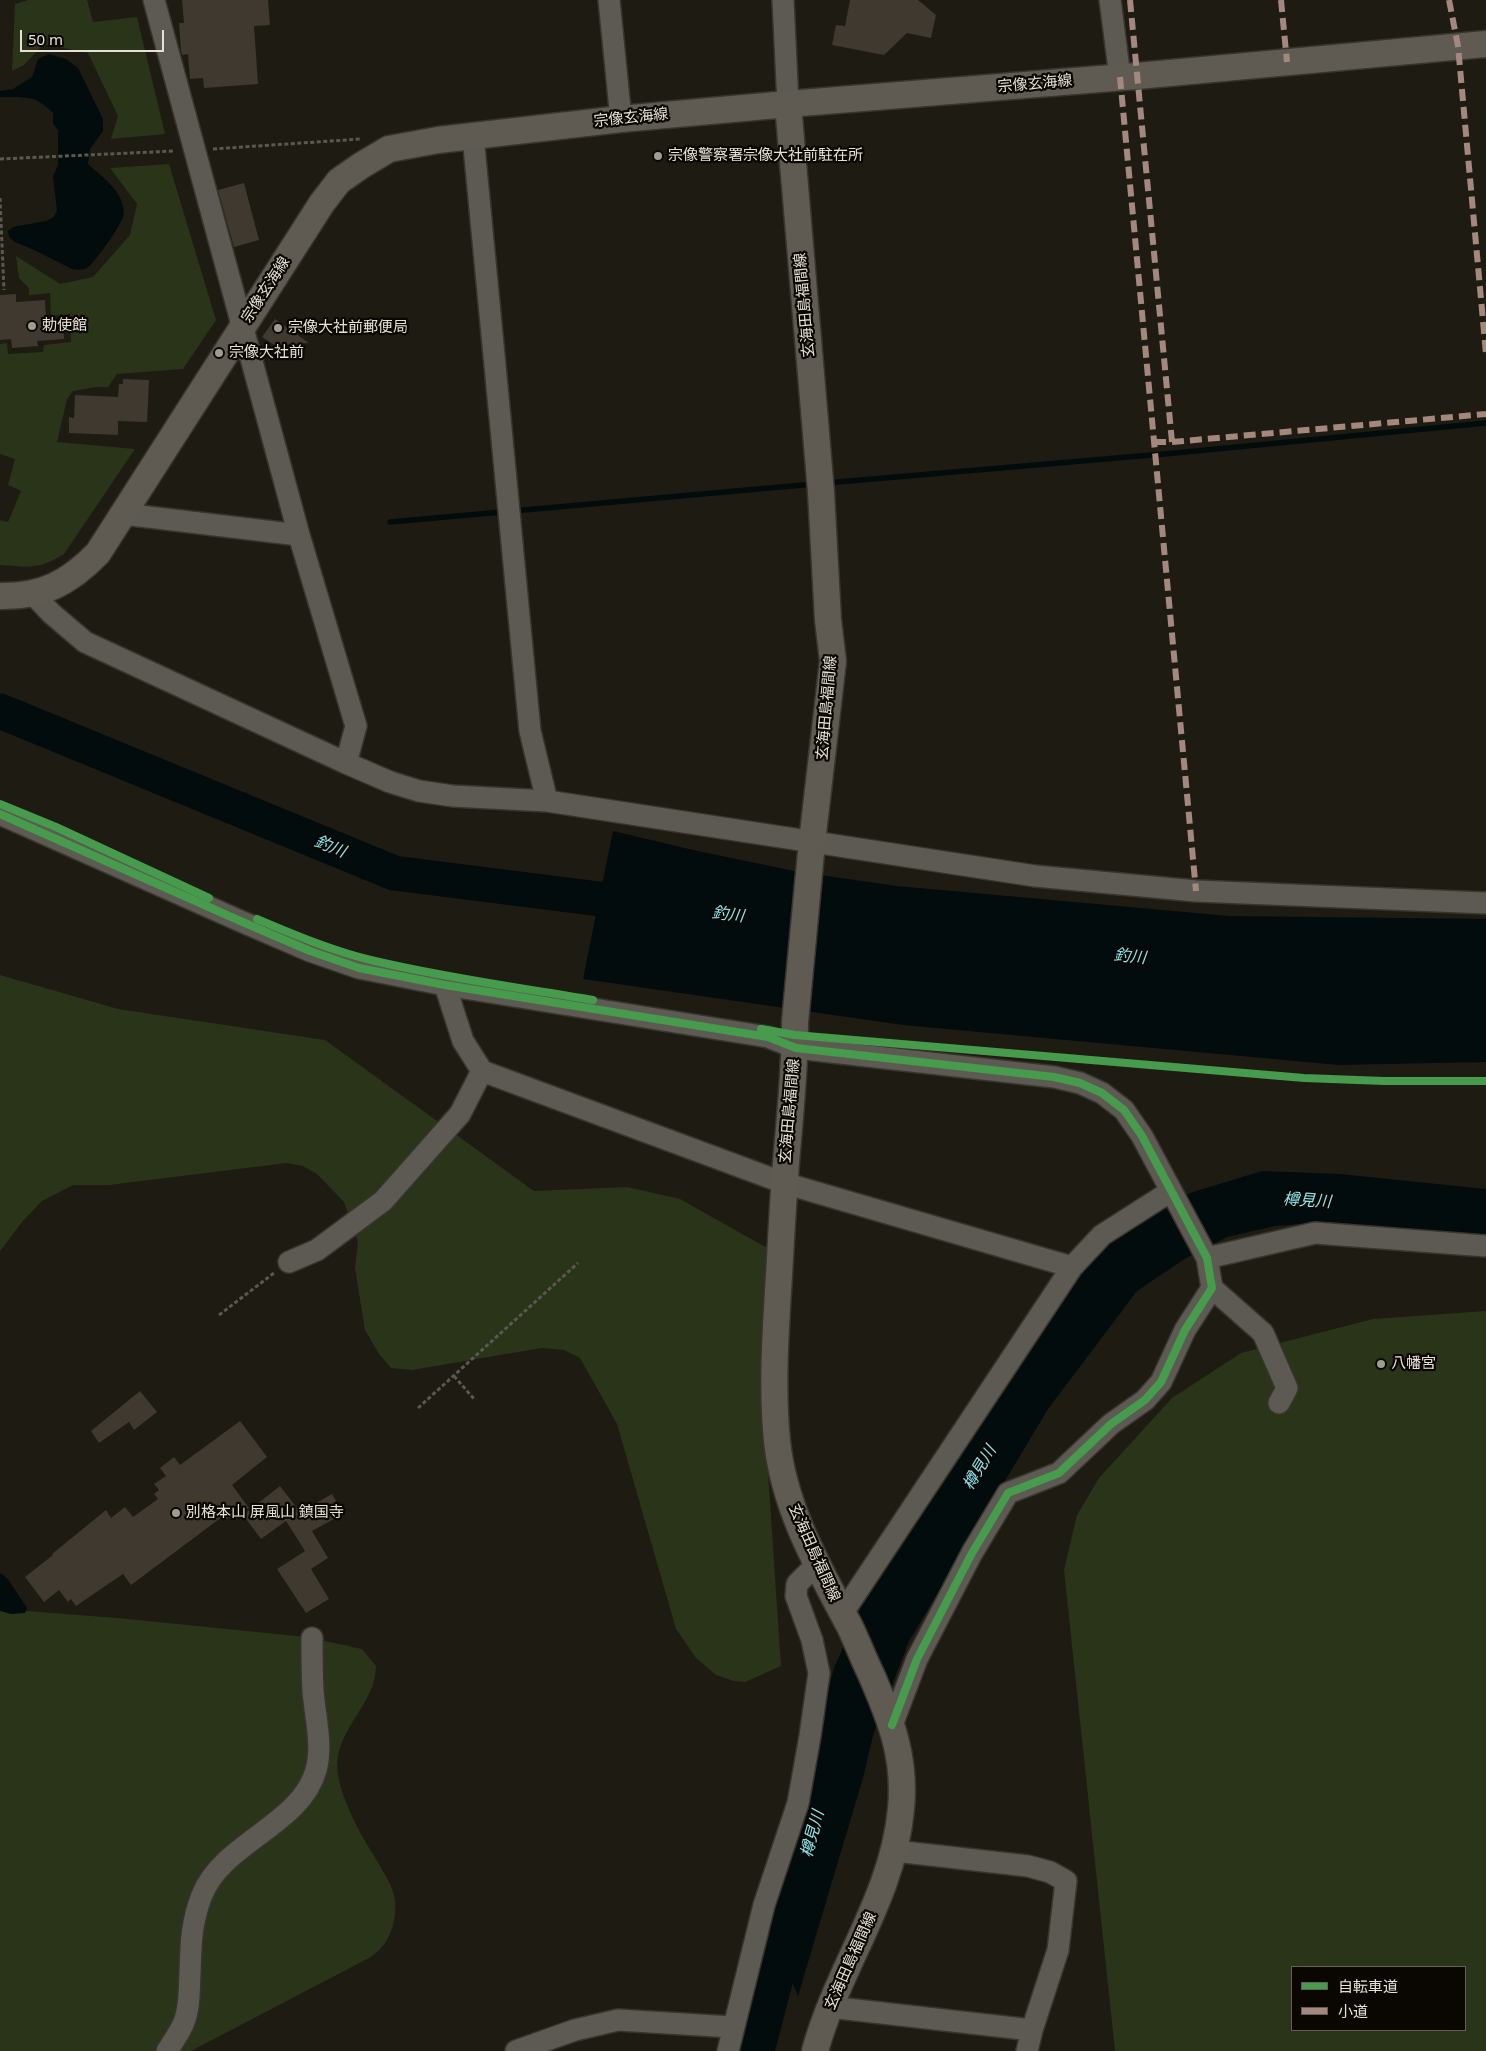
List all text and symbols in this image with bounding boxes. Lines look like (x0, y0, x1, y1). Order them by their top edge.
scale bar (22, 20, 166, 52)
text: 50 m (28, 29, 63, 49)
street label: 宗像玄海線 (997, 72, 1073, 96)
street label: 宗像玄海線 (593, 105, 669, 131)
place label: 宗像警察署宗像大社前駐在所 (668, 147, 863, 165)
marker: 宗像警察署宗像大社前駐在所 (652, 150, 664, 162)
street label: 玄海田島福間線 (791, 252, 819, 358)
street label: 宗像玄海線 (238, 254, 294, 326)
place label: 勅使館 (42, 317, 87, 335)
place label: 宗像大社前郵便局 (288, 319, 408, 337)
marker: 勅使館 (26, 320, 38, 332)
marker: 宗像大社前郵便局 (272, 322, 284, 334)
place label: 宗像大社前 (229, 344, 304, 362)
marker: 宗像大社前 (213, 347, 225, 359)
street label: 玄海田島福間線 (813, 655, 841, 761)
water label: 釣川 (312, 832, 348, 862)
water label: 釣川 (711, 904, 745, 926)
water label: 釣川 (1113, 946, 1147, 968)
street label: 玄海田島福間線 (776, 1058, 804, 1164)
water label: 樽見川 (1282, 1190, 1332, 1212)
place label: 八幡宮 (1391, 1355, 1436, 1373)
marker: 八幡宮 (1375, 1358, 1387, 1370)
water label: 樽見川 (959, 1442, 1001, 1494)
street label: 玄海田島福間線 (784, 1501, 844, 1605)
place label: 別格本山 屏風山 鎮国寺 (186, 1504, 344, 1522)
marker: 別格本山 屏風山 鎮国寺 (170, 1507, 182, 1519)
water label: 樽見川 (798, 1808, 828, 1860)
street label: 玄海田島福間線 (821, 1909, 881, 2013)
legend (1291, 1966, 1466, 2031)
text: 自転車道 (1338, 1976, 1398, 1996)
text: 小道 (1338, 2001, 1368, 2021)

